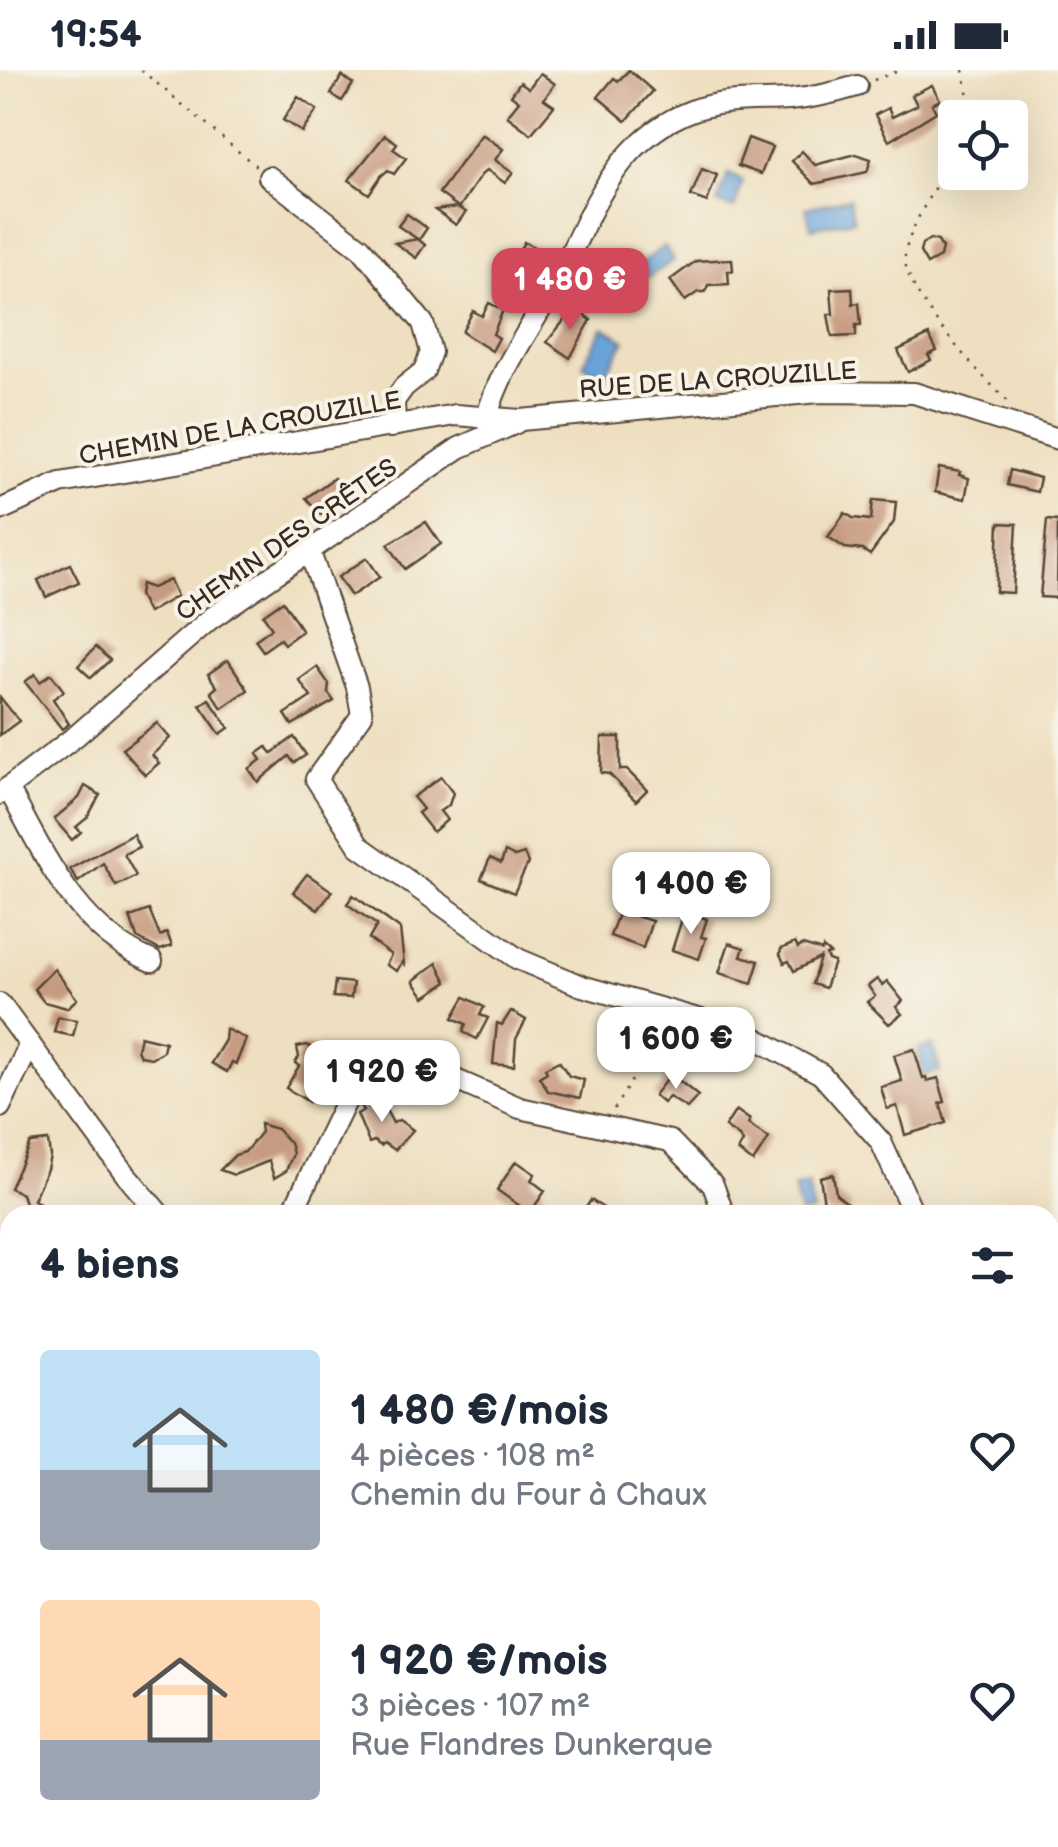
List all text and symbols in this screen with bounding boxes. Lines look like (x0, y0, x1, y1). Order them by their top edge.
text: 19:54 (50, 13, 142, 58)
map controls (938, 100, 1028, 190)
button: locate (938, 100, 1028, 190)
pin: 1 480 € (478, 248, 662, 333)
text: 1 480 € (514, 261, 626, 300)
street label: RUE DE LA CROUZILLE (578, 355, 858, 406)
street label: CHEMIN DE LA CROUZILLE (77, 385, 404, 472)
street label: CHEMIN DES CRÊTES (170, 452, 403, 628)
pin: 1 400 € (599, 852, 783, 937)
text: 1 400 € (634, 865, 748, 904)
pin: 1 600 € (584, 1007, 768, 1092)
text: 1 600 € (619, 1020, 733, 1059)
pin: 1 920 € (290, 1040, 474, 1125)
text: 1 920 € (326, 1053, 438, 1092)
icon: filters (965, 1238, 1020, 1293)
text: 4 biens (40, 1240, 179, 1291)
text: 1 480 €/mois (350, 1386, 609, 1437)
icon: home (120, 1390, 240, 1510)
icon: heart (965, 1423, 1020, 1478)
text: 4 pièces · 108 m² (350, 1437, 595, 1476)
text: Chemin du Four à Chaux (350, 1476, 707, 1515)
text: 1 920 €/mois (350, 1636, 608, 1687)
icon: home (120, 1640, 240, 1760)
icon: heart (965, 1673, 1020, 1728)
text: 3 pièces · 107 m² (350, 1687, 590, 1726)
text: Rue Flandres Dunkerque (350, 1726, 713, 1765)

